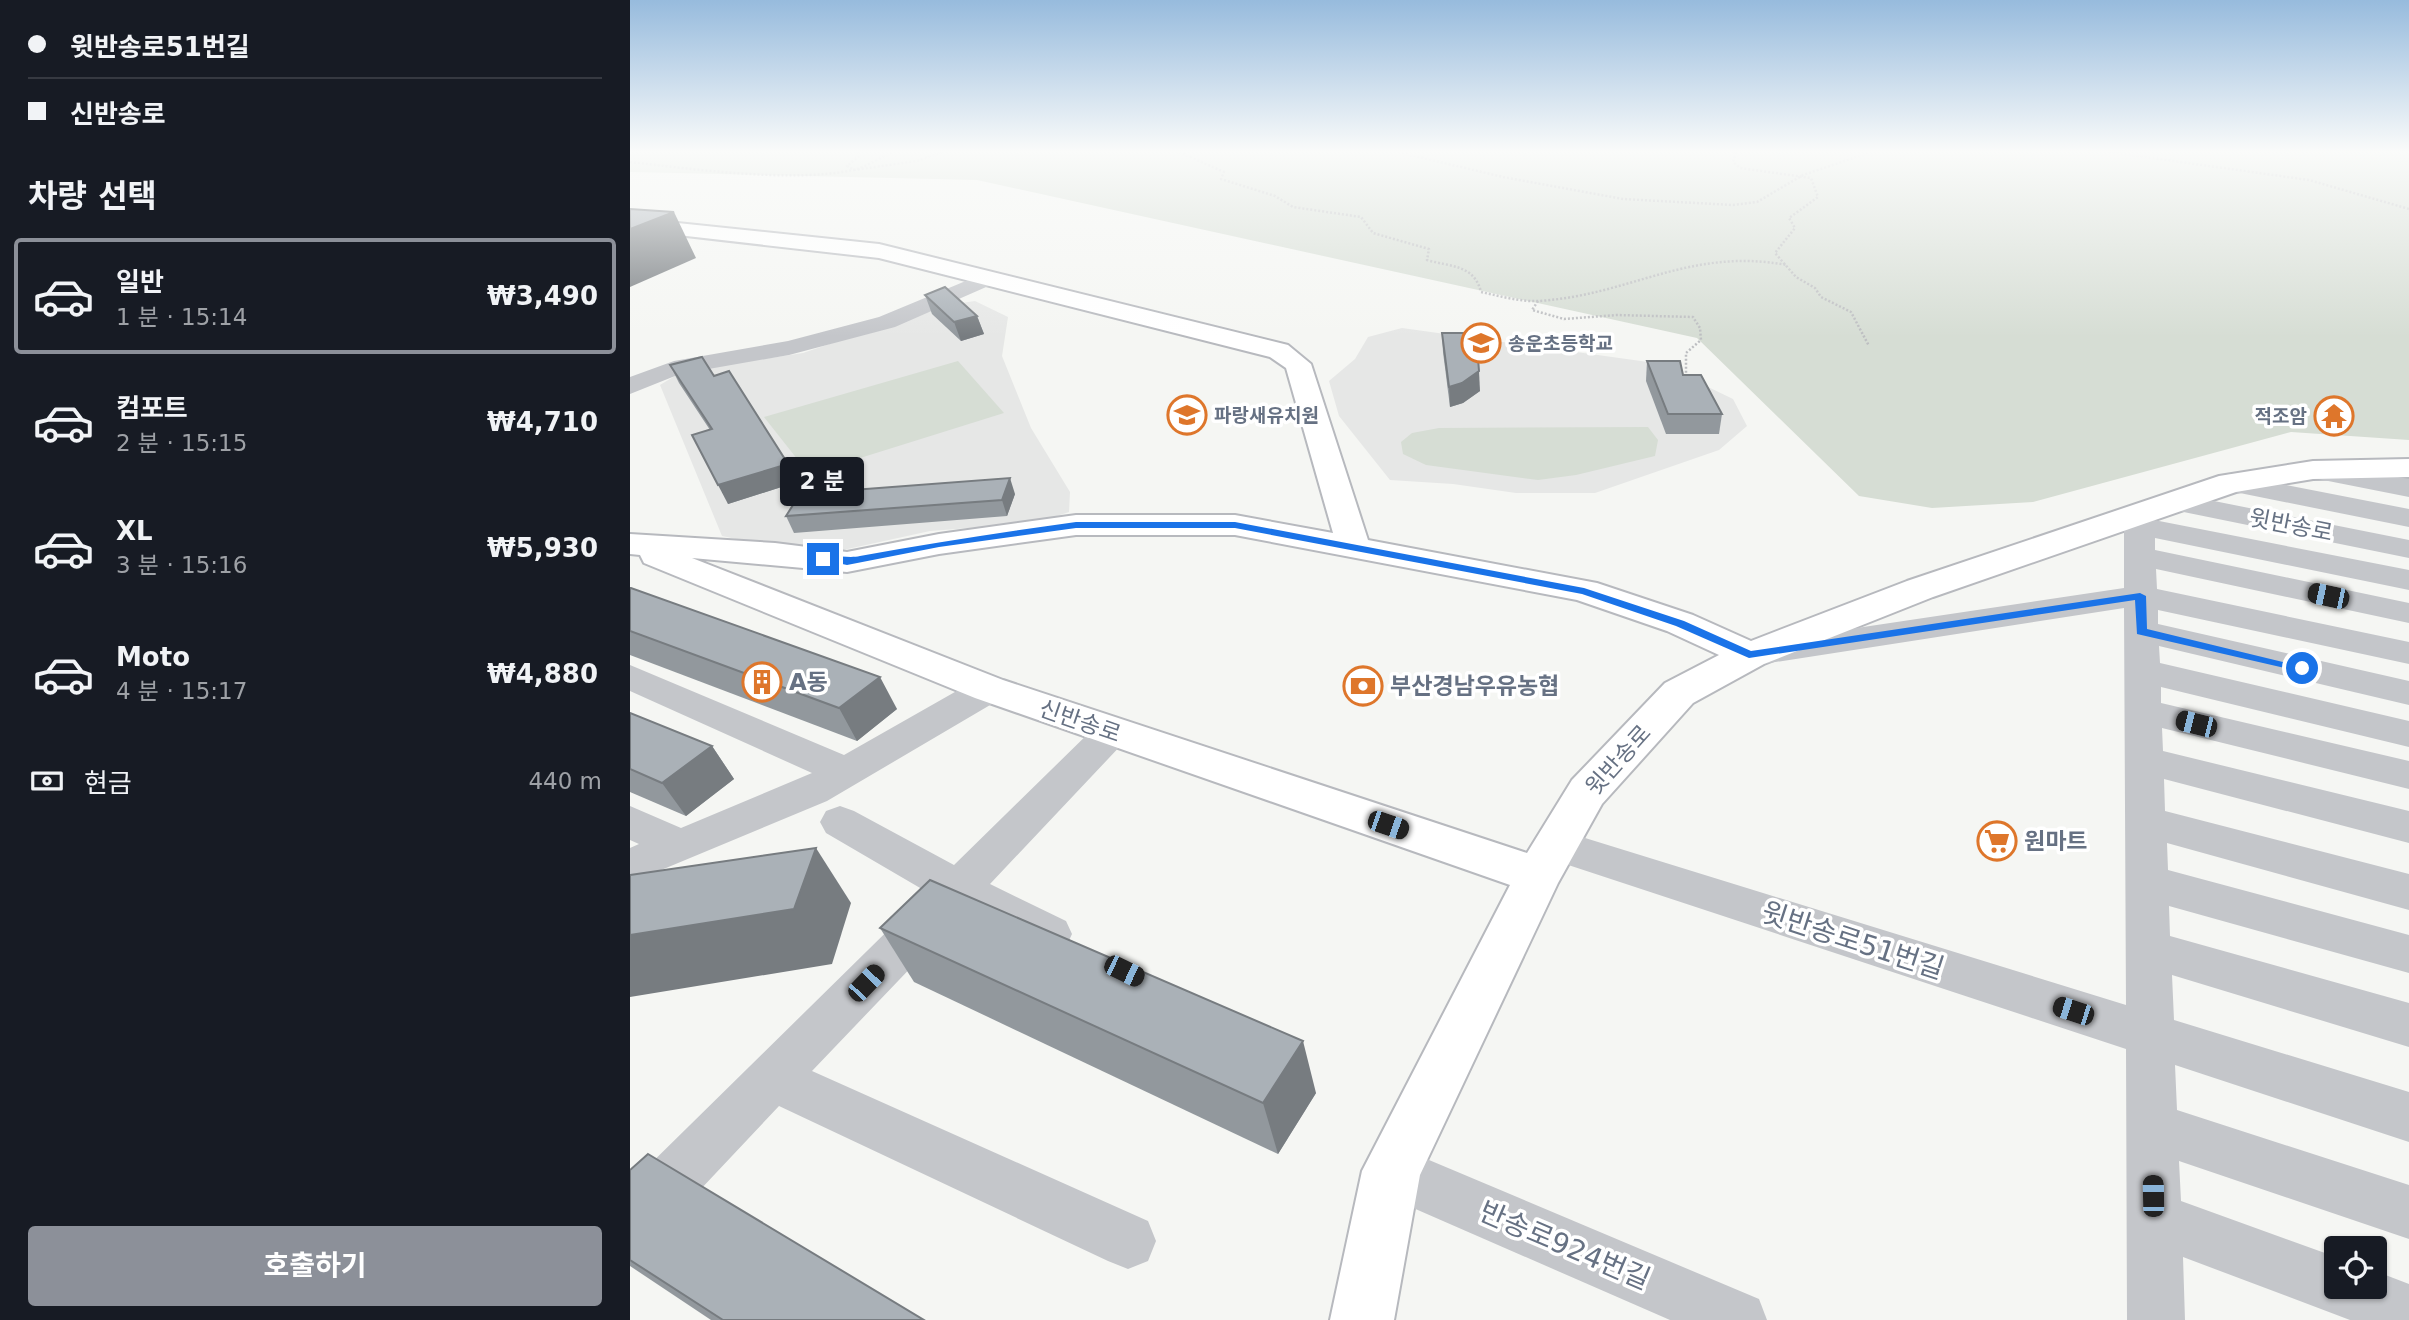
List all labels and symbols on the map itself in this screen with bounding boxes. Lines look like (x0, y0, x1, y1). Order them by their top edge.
school or university icon: 송운초등학교 (1460, 322, 1502, 364)
place label: 송운초등학교 (1508, 332, 1613, 354)
school or university icon: 파랑새유치원 (1166, 394, 1208, 436)
temple icon: 적조암 (2313, 395, 2355, 437)
place label: 파랑새유치원 (1214, 404, 1319, 426)
place label: 적조암 (2255, 405, 2307, 427)
callout: 2 분 (781, 458, 865, 506)
street label: 윗반송로 (2247, 504, 2335, 546)
route end (807, 543, 839, 575)
car (2306, 581, 2351, 611)
route start (2286, 652, 2318, 684)
building icon: A동 (741, 661, 783, 703)
bank icon: 부산경남우유농협 (1342, 665, 1384, 707)
place label: A동 (789, 669, 828, 695)
place label: 부산경남우유농협 (1390, 673, 1559, 699)
street label: 신반송로 (1036, 695, 1124, 747)
car (2174, 709, 2219, 739)
street label: 윗반송로 (1580, 720, 1656, 800)
car (1365, 808, 1412, 842)
supermarket icon: 원마트 (1976, 820, 2018, 862)
place label: 원마트 (2024, 828, 2087, 854)
street label: 윗반송로51번길 (1757, 895, 1948, 986)
car (1101, 952, 1148, 990)
car (844, 961, 889, 1005)
car (2050, 995, 2097, 1027)
car (2143, 1175, 2164, 1217)
street label: 반송로924번길 (1474, 1195, 1655, 1296)

